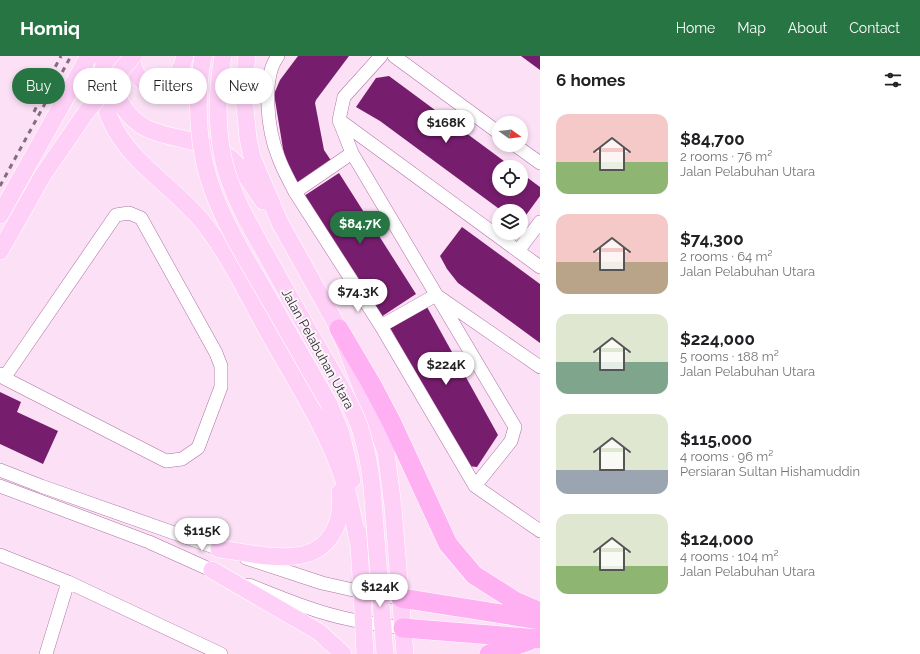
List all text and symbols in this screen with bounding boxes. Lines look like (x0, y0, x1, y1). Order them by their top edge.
text: Homiq (20, 17, 80, 39)
text: Home (676, 20, 715, 36)
text: Map (737, 20, 766, 36)
text: About (788, 20, 827, 36)
text: Contact (849, 20, 900, 36)
chip: Buy (12, 68, 65, 104)
chip: Rent (73, 68, 131, 104)
chip: Filters (139, 68, 207, 104)
chip: New (215, 68, 273, 104)
icon: filters (882, 69, 904, 91)
text: 6 homes (556, 70, 625, 90)
pin: $168K (418, 110, 474, 144)
text: $168K (426, 115, 466, 130)
north arrow (492, 116, 528, 152)
map controls (492, 116, 528, 240)
text: $84,700 (680, 129, 745, 149)
icon: home (588, 130, 636, 178)
text: 2 rooms · 76 m² (680, 149, 772, 164)
button: locate (492, 160, 528, 196)
text: Jalan Pelabuhan Utara (680, 164, 815, 179)
button: layers (492, 204, 528, 240)
pin: $84.7K (327, 211, 393, 245)
text: $84.7K (339, 216, 381, 231)
text: $74,300 (680, 229, 744, 249)
icon: home (588, 230, 636, 278)
text: 2 rooms · 64 m² (680, 249, 772, 264)
text: Jalan Pelabuhan Utara (680, 264, 815, 279)
pin: $74.3K (325, 279, 391, 313)
text: $74.3K (337, 284, 379, 299)
street label: Jalan Pelabuhan Utara (279, 286, 357, 412)
text: $224,000 (680, 329, 755, 349)
icon: home (588, 330, 636, 378)
text: 5 rooms · 188 m² (680, 349, 779, 364)
pin: $224K (418, 352, 474, 386)
text: $224K (426, 357, 466, 372)
text: Jalan Pelabuhan Utara (680, 364, 815, 379)
text: $115,000 (680, 429, 752, 449)
icon: home (588, 430, 636, 478)
text: 4 rooms · 96 m² (680, 449, 773, 464)
text: Persiaran Sultan Hishamuddin (680, 464, 860, 479)
pin: $115K (174, 518, 230, 552)
text: $115K (184, 523, 221, 538)
text: $124,000 (680, 529, 754, 549)
icon: home (588, 530, 636, 578)
text: 4 rooms · 104 m² (680, 549, 778, 564)
text: Jalan Pelabuhan Utara (680, 564, 815, 579)
pin: $124K (352, 574, 408, 608)
text: $124K (361, 579, 399, 594)

